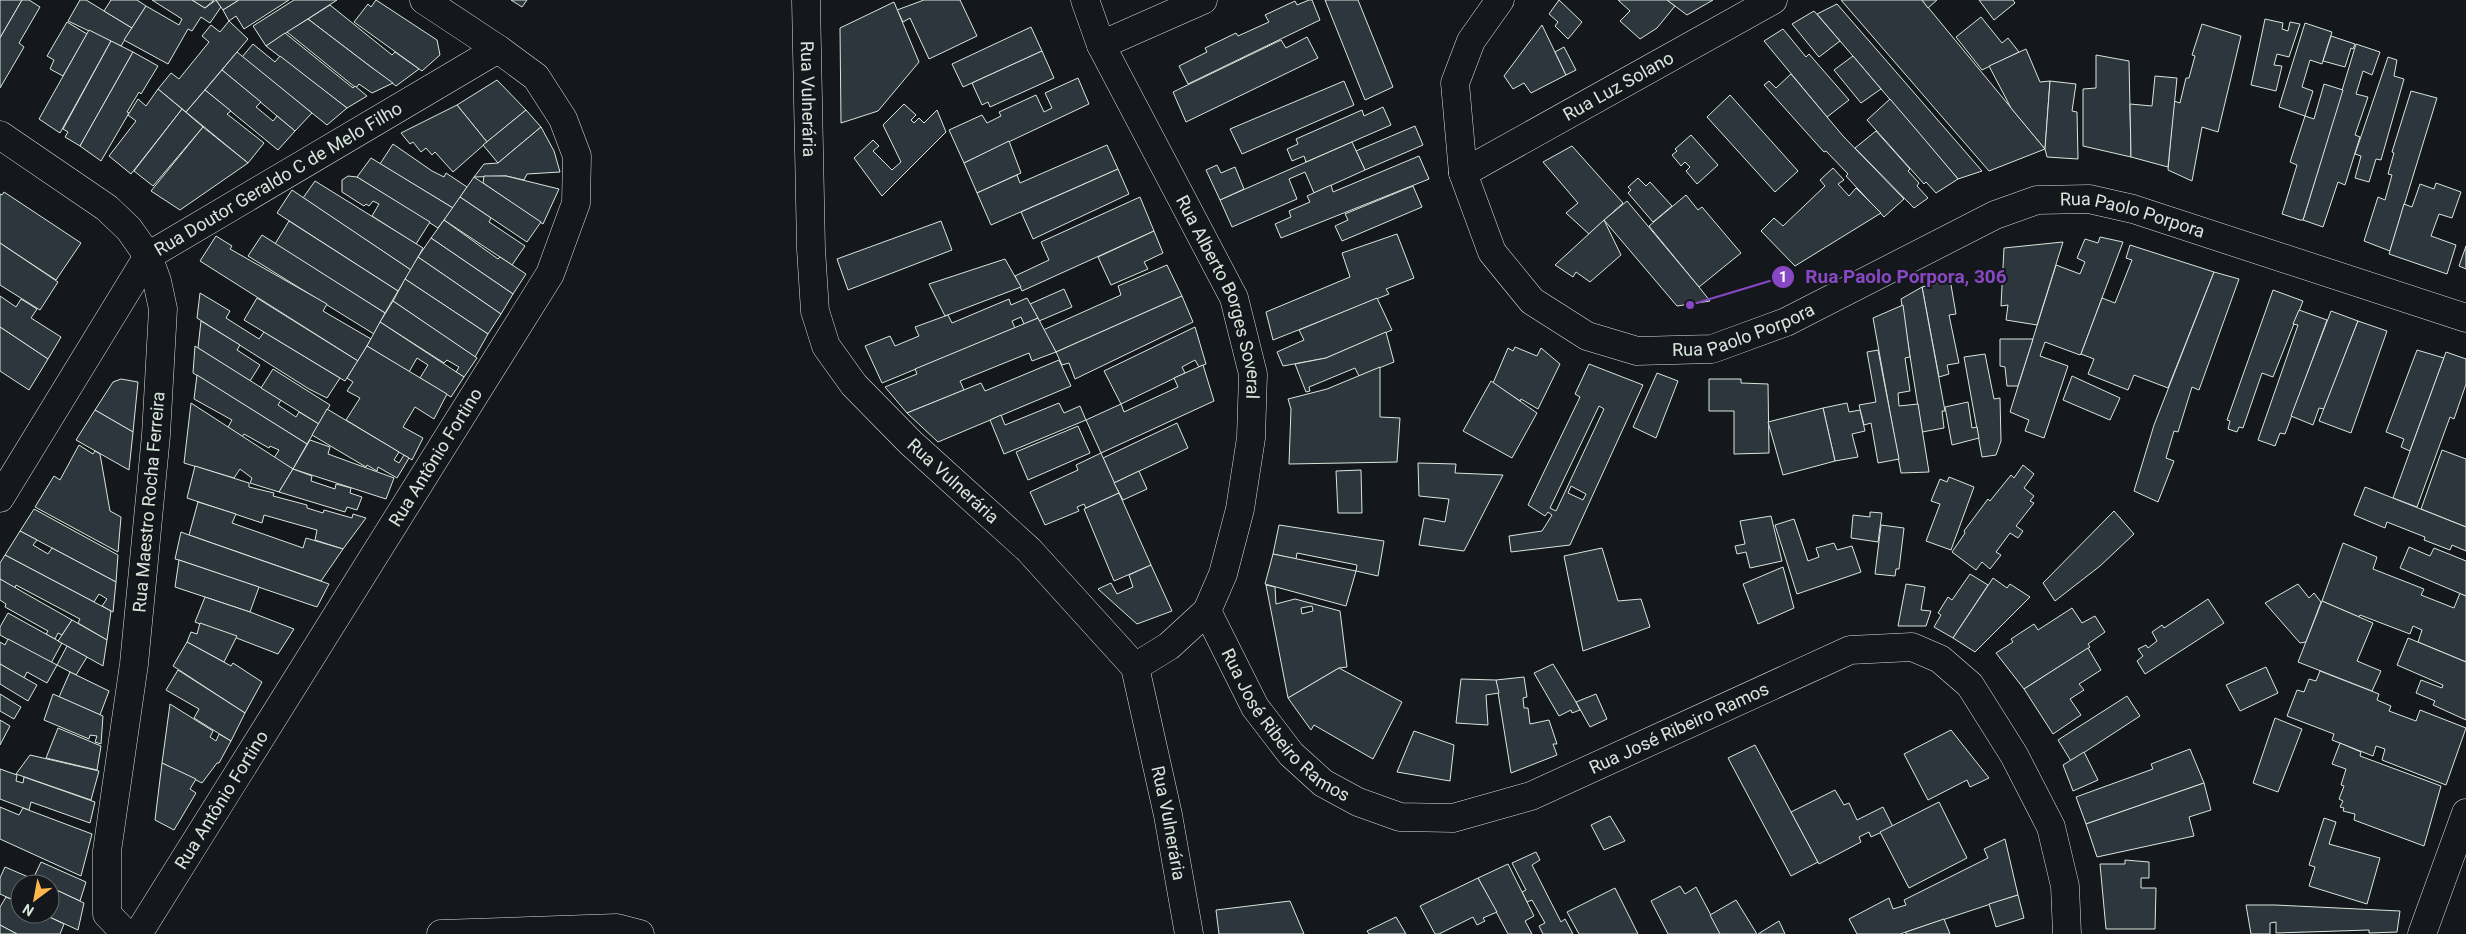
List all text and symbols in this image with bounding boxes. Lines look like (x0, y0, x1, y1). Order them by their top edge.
street label: Rua Vulnerária (797, 41, 820, 157)
street label: Rua Luz Solano (1559, 47, 1677, 125)
street label: Rua Doutor Geraldo C de Melo Filho (150, 97, 406, 260)
street label: Rua Paolo Porpora (2060, 188, 2208, 242)
street label: Rua Alberto Borges Soveral (1172, 192, 1264, 399)
callout: Rua Paolo Porpora, 306 (1770, 260, 2016, 294)
text: Rua Paolo Porpora, 306 (1805, 265, 2007, 288)
text: 1 (1779, 268, 1787, 286)
street label: Rua Paolo Porpora (1672, 298, 1818, 360)
street label: Rua Antônio Fortino (384, 384, 486, 530)
street label: Rua Maestro Rocha Ferreira (128, 391, 169, 613)
street label: Rua Vulnerária (903, 434, 1004, 528)
street label: Rua José Ribeiro Ramos (1217, 645, 1354, 806)
street label: Rua José Ribeiro Ramos (1586, 678, 1772, 778)
street label: Rua Antônio Fortino (170, 727, 272, 873)
street label: Rua Vulnerária (1147, 764, 1190, 882)
north arrow (10, 874, 60, 924)
text: N (20, 901, 37, 919)

